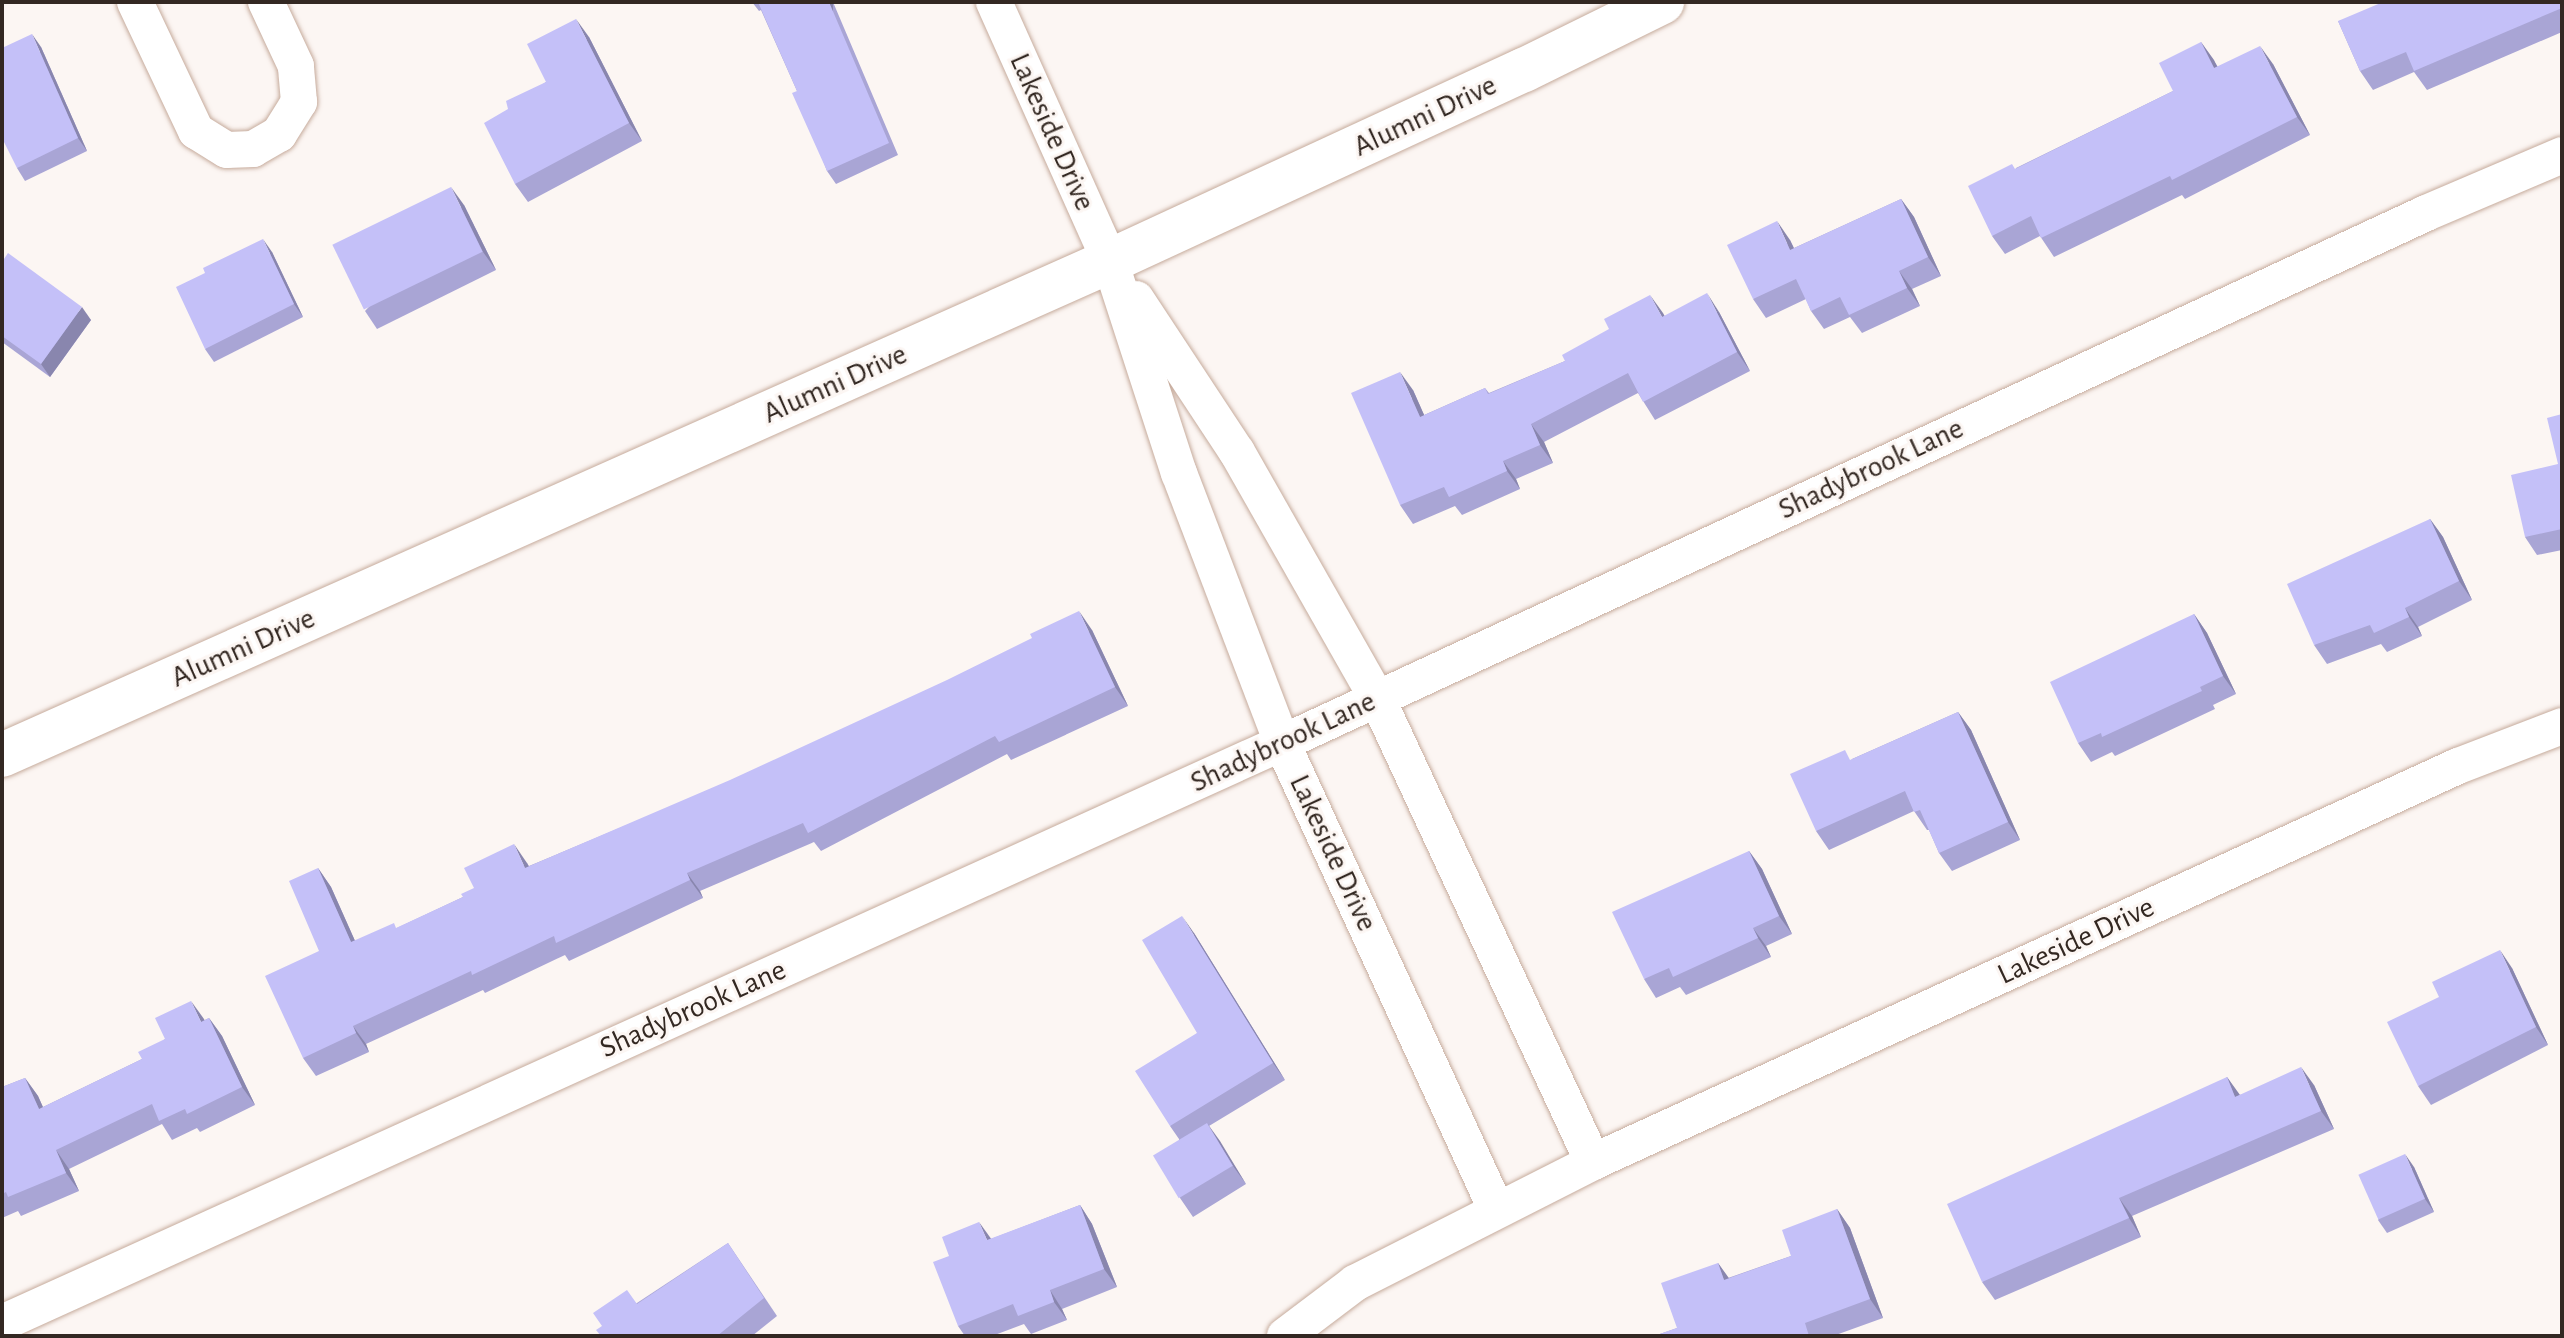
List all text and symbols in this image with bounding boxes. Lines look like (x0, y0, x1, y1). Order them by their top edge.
street label: Lakeside Drive (1001, 48, 1103, 216)
street label: Alumni Drive (1348, 67, 1502, 165)
street label: Alumni Drive (758, 336, 912, 432)
street label: Shadybrook Lane (1773, 410, 1969, 528)
street label: Alumni Drive (166, 600, 320, 696)
street label: Shadybrook Lane (1185, 683, 1381, 801)
street label: Lakeside Drive (1281, 769, 1385, 937)
street label: Lakeside Drive (1992, 889, 2160, 993)
street label: Shadybrook Lane (594, 952, 792, 1066)

